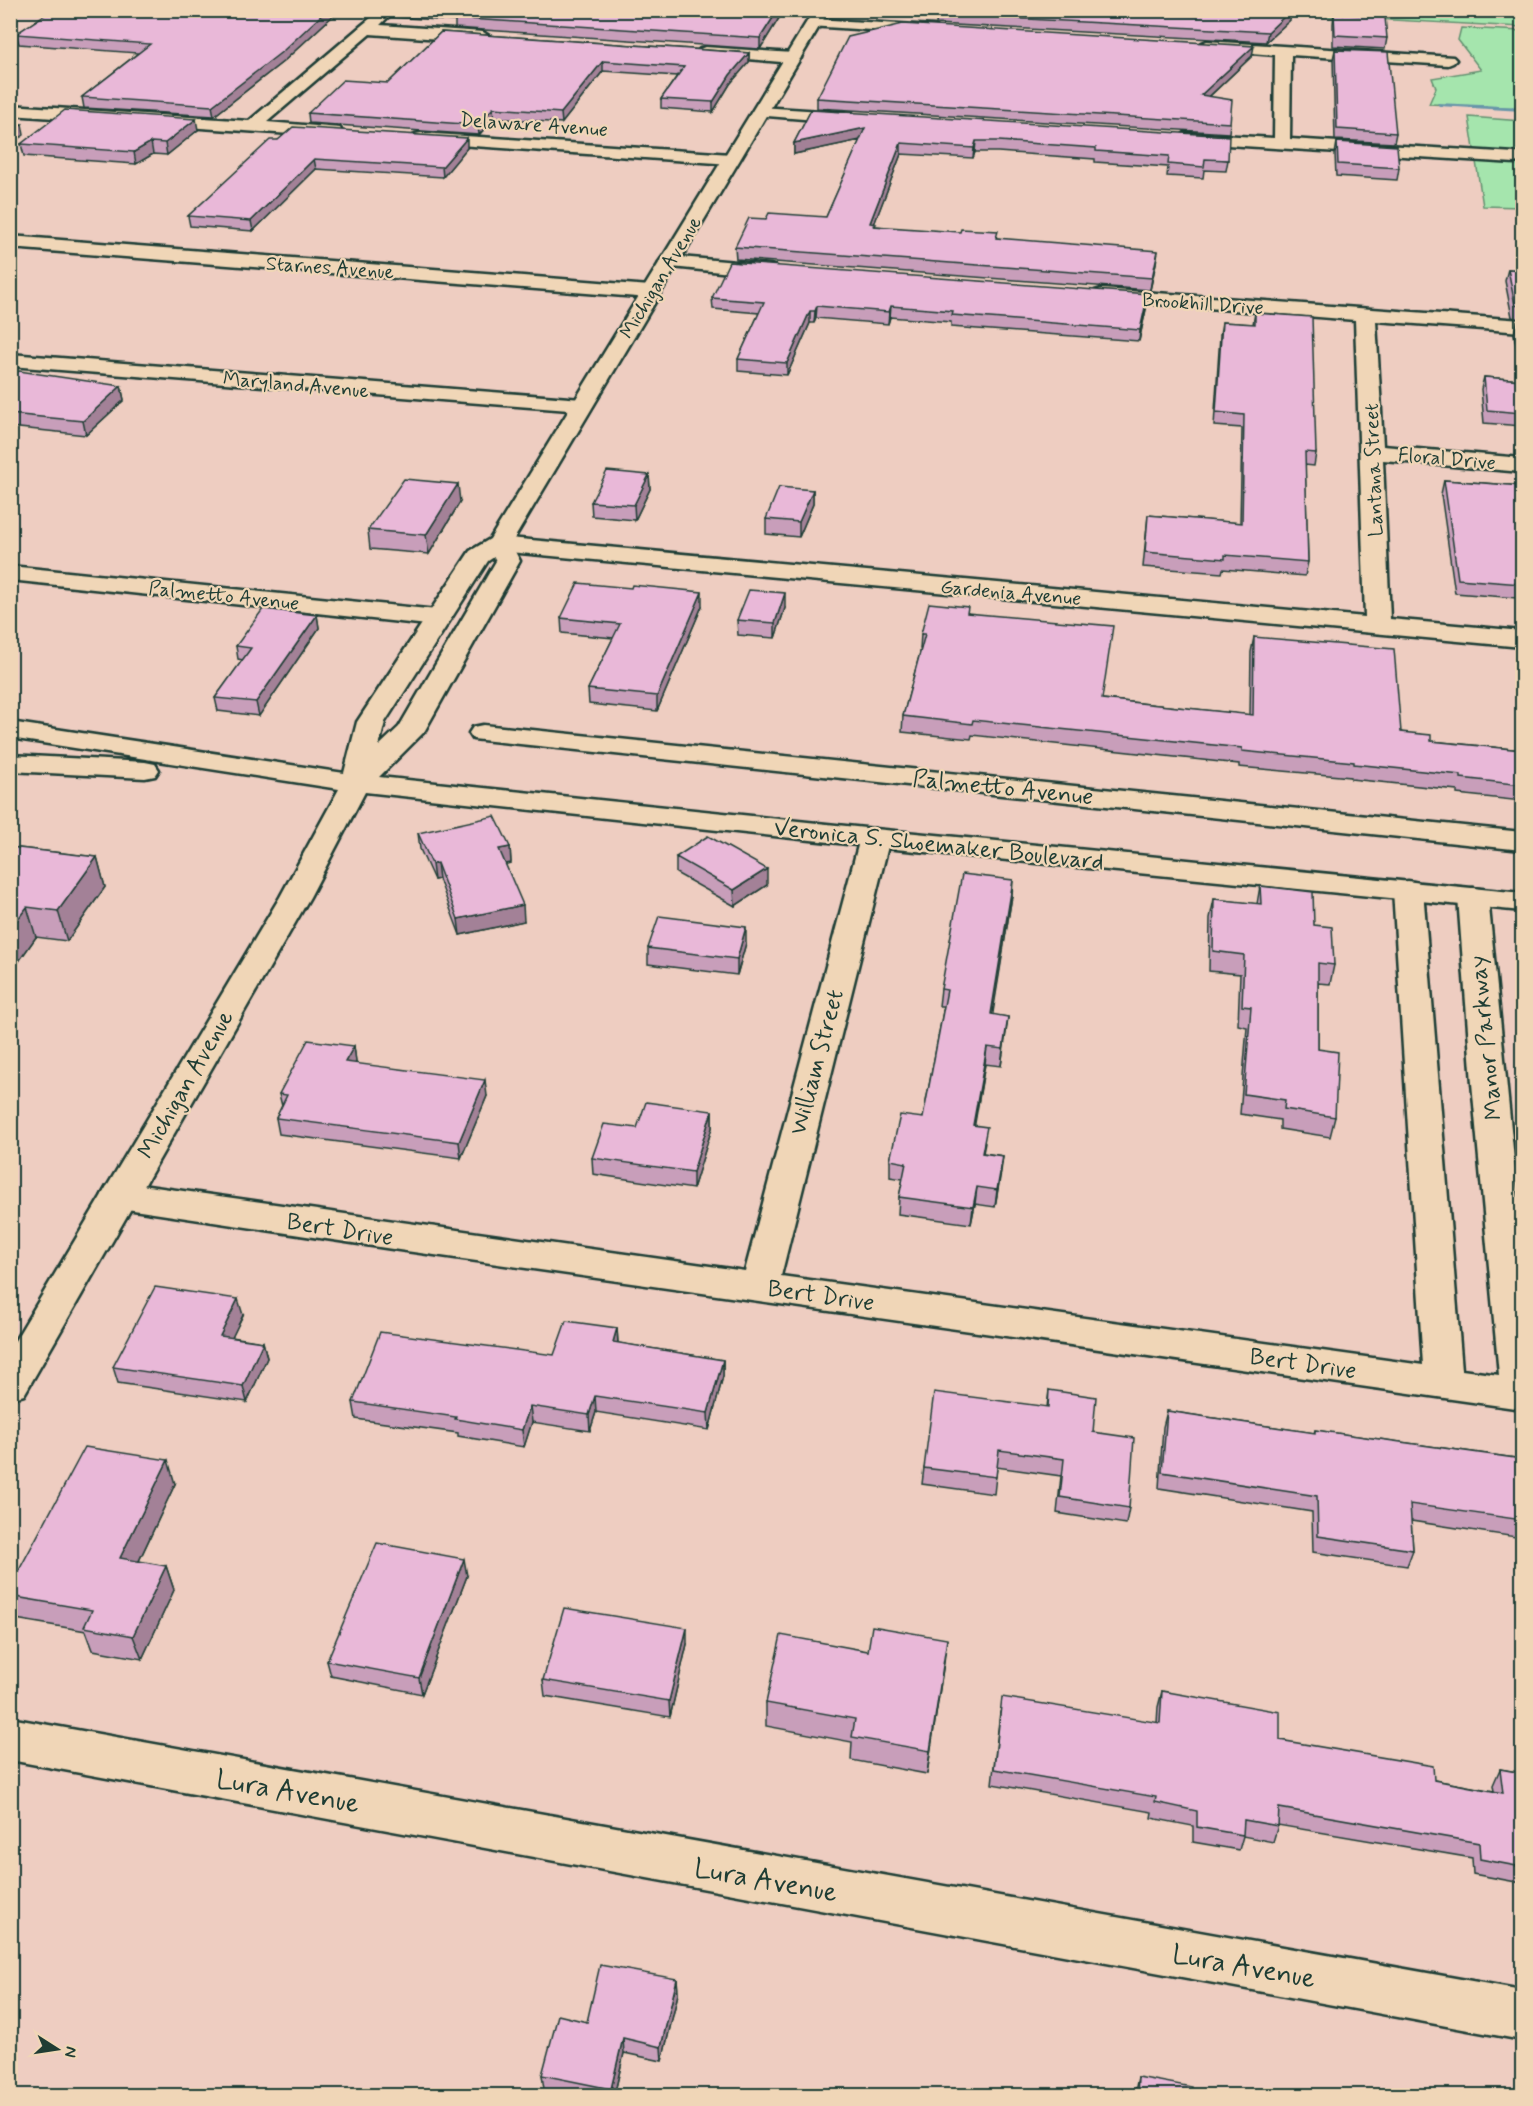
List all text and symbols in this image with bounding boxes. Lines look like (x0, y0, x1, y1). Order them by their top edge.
street label: Delaware Avenue (459, 107, 609, 144)
street label: Michigan Avenue (614, 211, 709, 344)
street label: Starnes Avenue (265, 251, 395, 286)
street label: Brookhill Drive (1141, 287, 1265, 322)
street label: Maryland Avenue (222, 366, 370, 405)
street label: Lantana Street (1359, 403, 1390, 537)
street label: Floral Drive (1397, 442, 1497, 477)
street label: Gardenia Avenue (939, 574, 1082, 613)
street label: Palmetto Avenue (147, 575, 300, 618)
street label: Palmetto Avenue (911, 764, 1095, 813)
street label: Veronica S. Shoemaker Boulevard (772, 813, 1105, 878)
street label: Manor Parkway (1462, 954, 1511, 1122)
street label: William Street (783, 986, 852, 1139)
street label: Michigan Avenue (131, 1005, 241, 1165)
street label: Bert Drive (284, 1207, 395, 1254)
street label: Bert Drive (765, 1274, 876, 1319)
street label: Bert Drive (1247, 1342, 1358, 1387)
street label: Lura Avenue (213, 1762, 362, 1823)
street label: Lura Avenue (691, 1851, 840, 1912)
street label: Lura Avenue (1169, 1937, 1318, 1998)
north arrow (27, 2019, 87, 2079)
text: N (59, 2044, 82, 2059)

